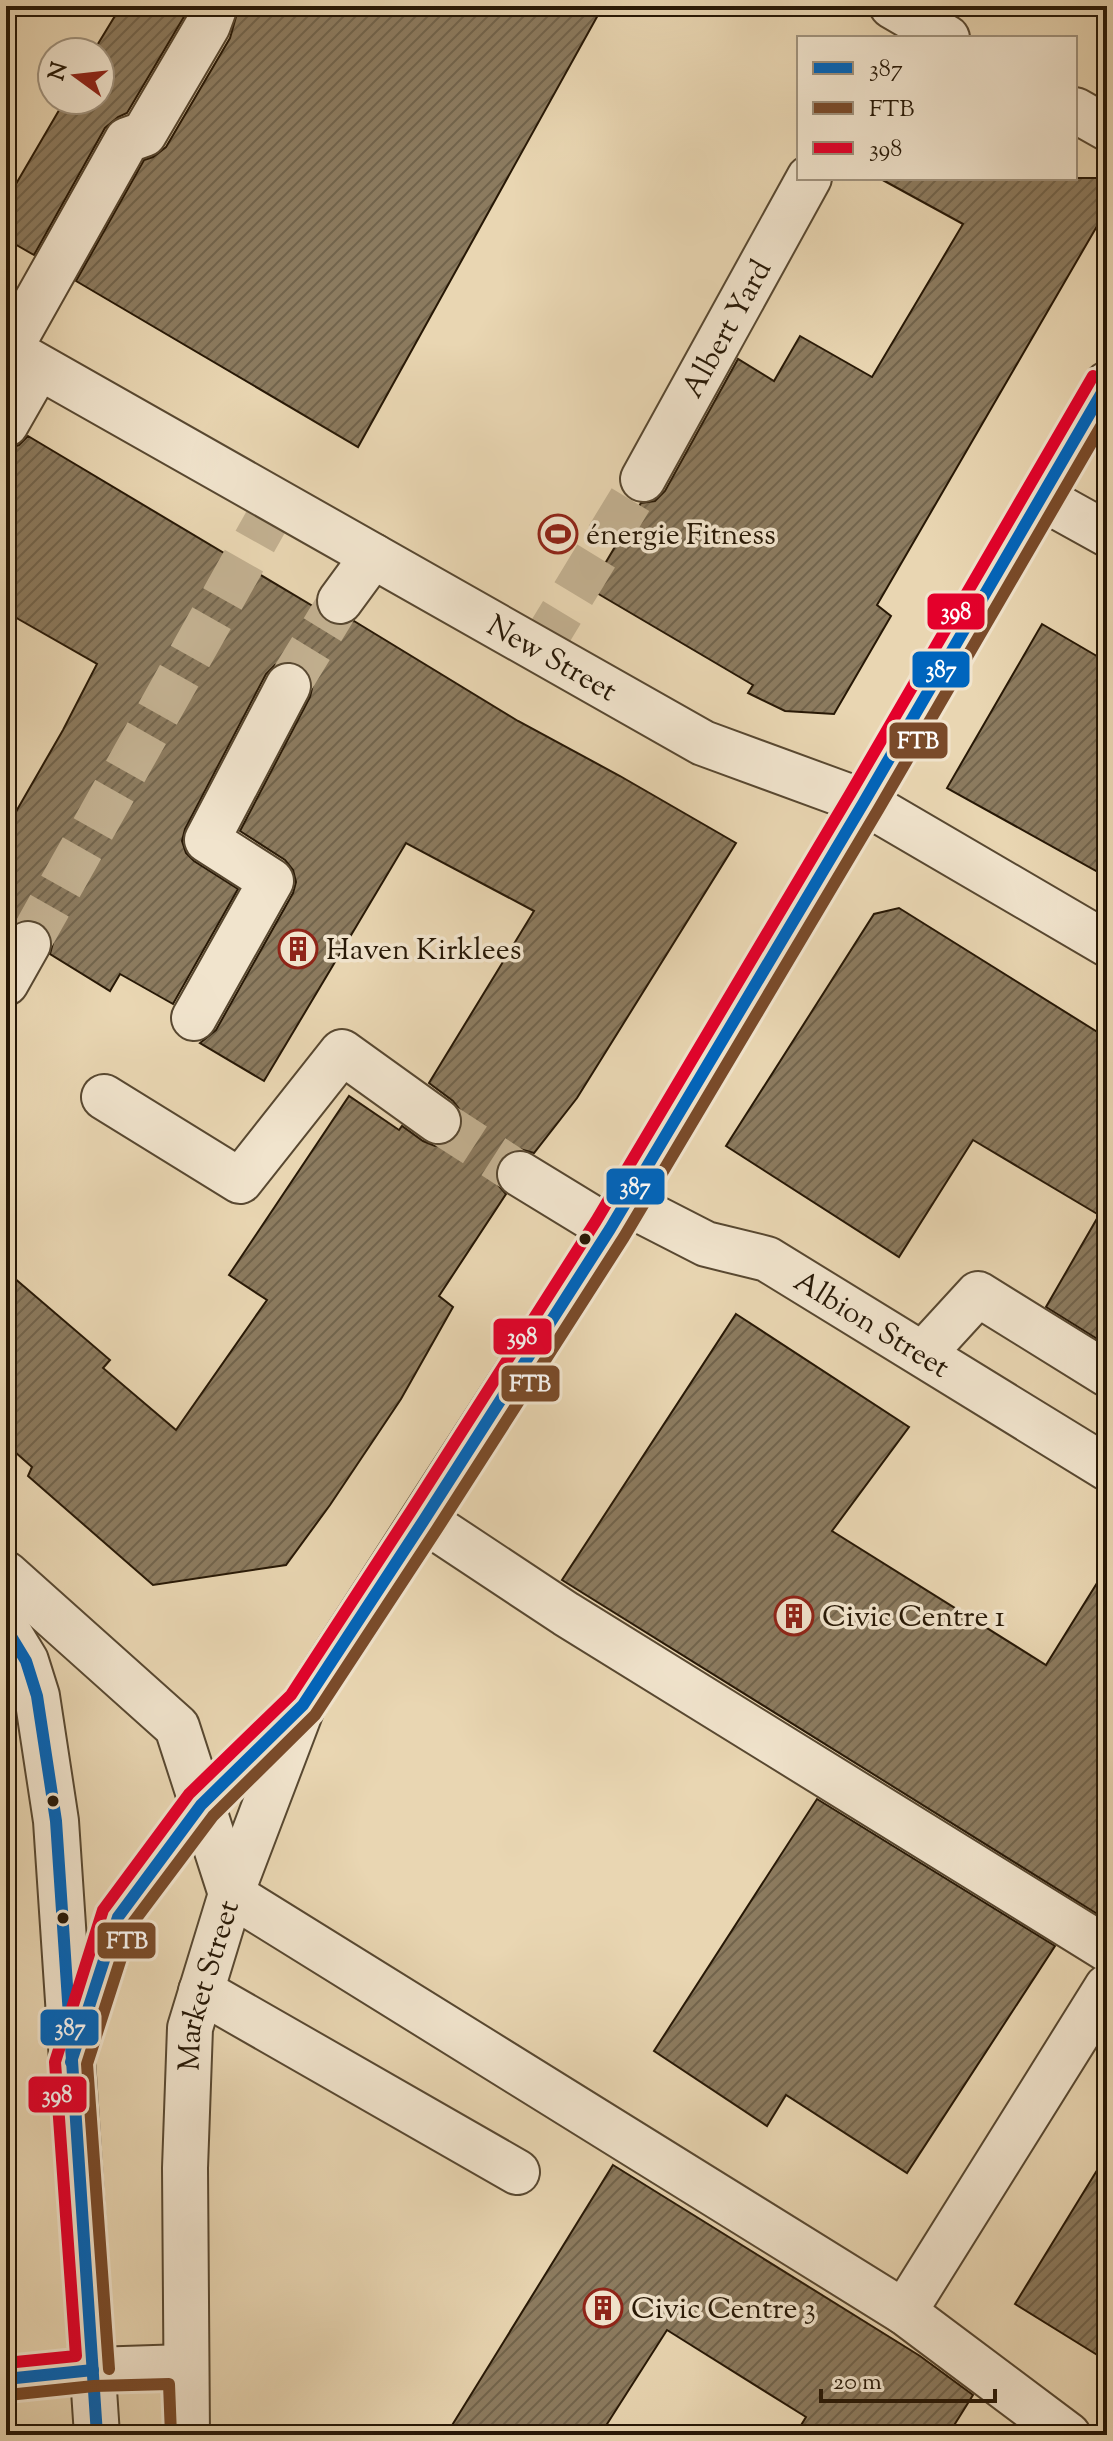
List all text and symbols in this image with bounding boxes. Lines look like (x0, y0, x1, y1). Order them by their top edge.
north arrow (36, 36, 116, 116)
legend (797, 36, 1077, 180)
text: 387 (869, 53, 903, 87)
text: N (42, 59, 77, 84)
text: FTB (869, 93, 914, 127)
text: 398 (869, 133, 902, 167)
street label: Albert Yard (673, 253, 784, 407)
sports icon: énergie Fitness (537, 513, 579, 555)
place label: énergie Fitness (586, 515, 776, 558)
line badge: 398 (926, 592, 986, 631)
text: 398 (941, 598, 971, 630)
street label: New Street (478, 606, 624, 714)
line badge: 387 (911, 650, 971, 689)
text: 387 (926, 656, 957, 688)
line badge: FTB (888, 721, 949, 760)
text: FTB (897, 727, 939, 759)
building icon: Haven Kirklees (277, 928, 319, 970)
place label: Haven Kirklees (326, 930, 521, 973)
line badge: 387 (605, 1167, 666, 1206)
text: 387 (620, 1173, 651, 1205)
unlabelled marker (577, 1231, 593, 1247)
street label: Albion Street (785, 1261, 957, 1390)
line badge: 398 (492, 1317, 553, 1356)
text: 398 (507, 1323, 537, 1355)
line badge: FTB (500, 1364, 561, 1403)
text: FTB (509, 1370, 551, 1402)
building icon: Civic Centre 1 (773, 1595, 815, 1637)
place label: Civic Centre 1 (822, 1597, 1005, 1640)
unlabelled marker (45, 1793, 61, 1809)
street label: Market Street (169, 1895, 252, 2072)
unlabelled marker (55, 1910, 71, 1926)
line badge: FTB (96, 1921, 157, 1960)
text: FTB (106, 1927, 148, 1959)
line badge: 387 (39, 2008, 100, 2047)
text: 387 (55, 2014, 86, 2046)
line badge: 398 (27, 2075, 88, 2114)
text: 398 (42, 2081, 72, 2113)
building icon: Civic Centre 3 (582, 2287, 624, 2329)
place label: Civic Centre 3 (631, 2289, 816, 2332)
scale bar (821, 2353, 995, 2403)
text: 20 m (833, 2366, 882, 2400)

